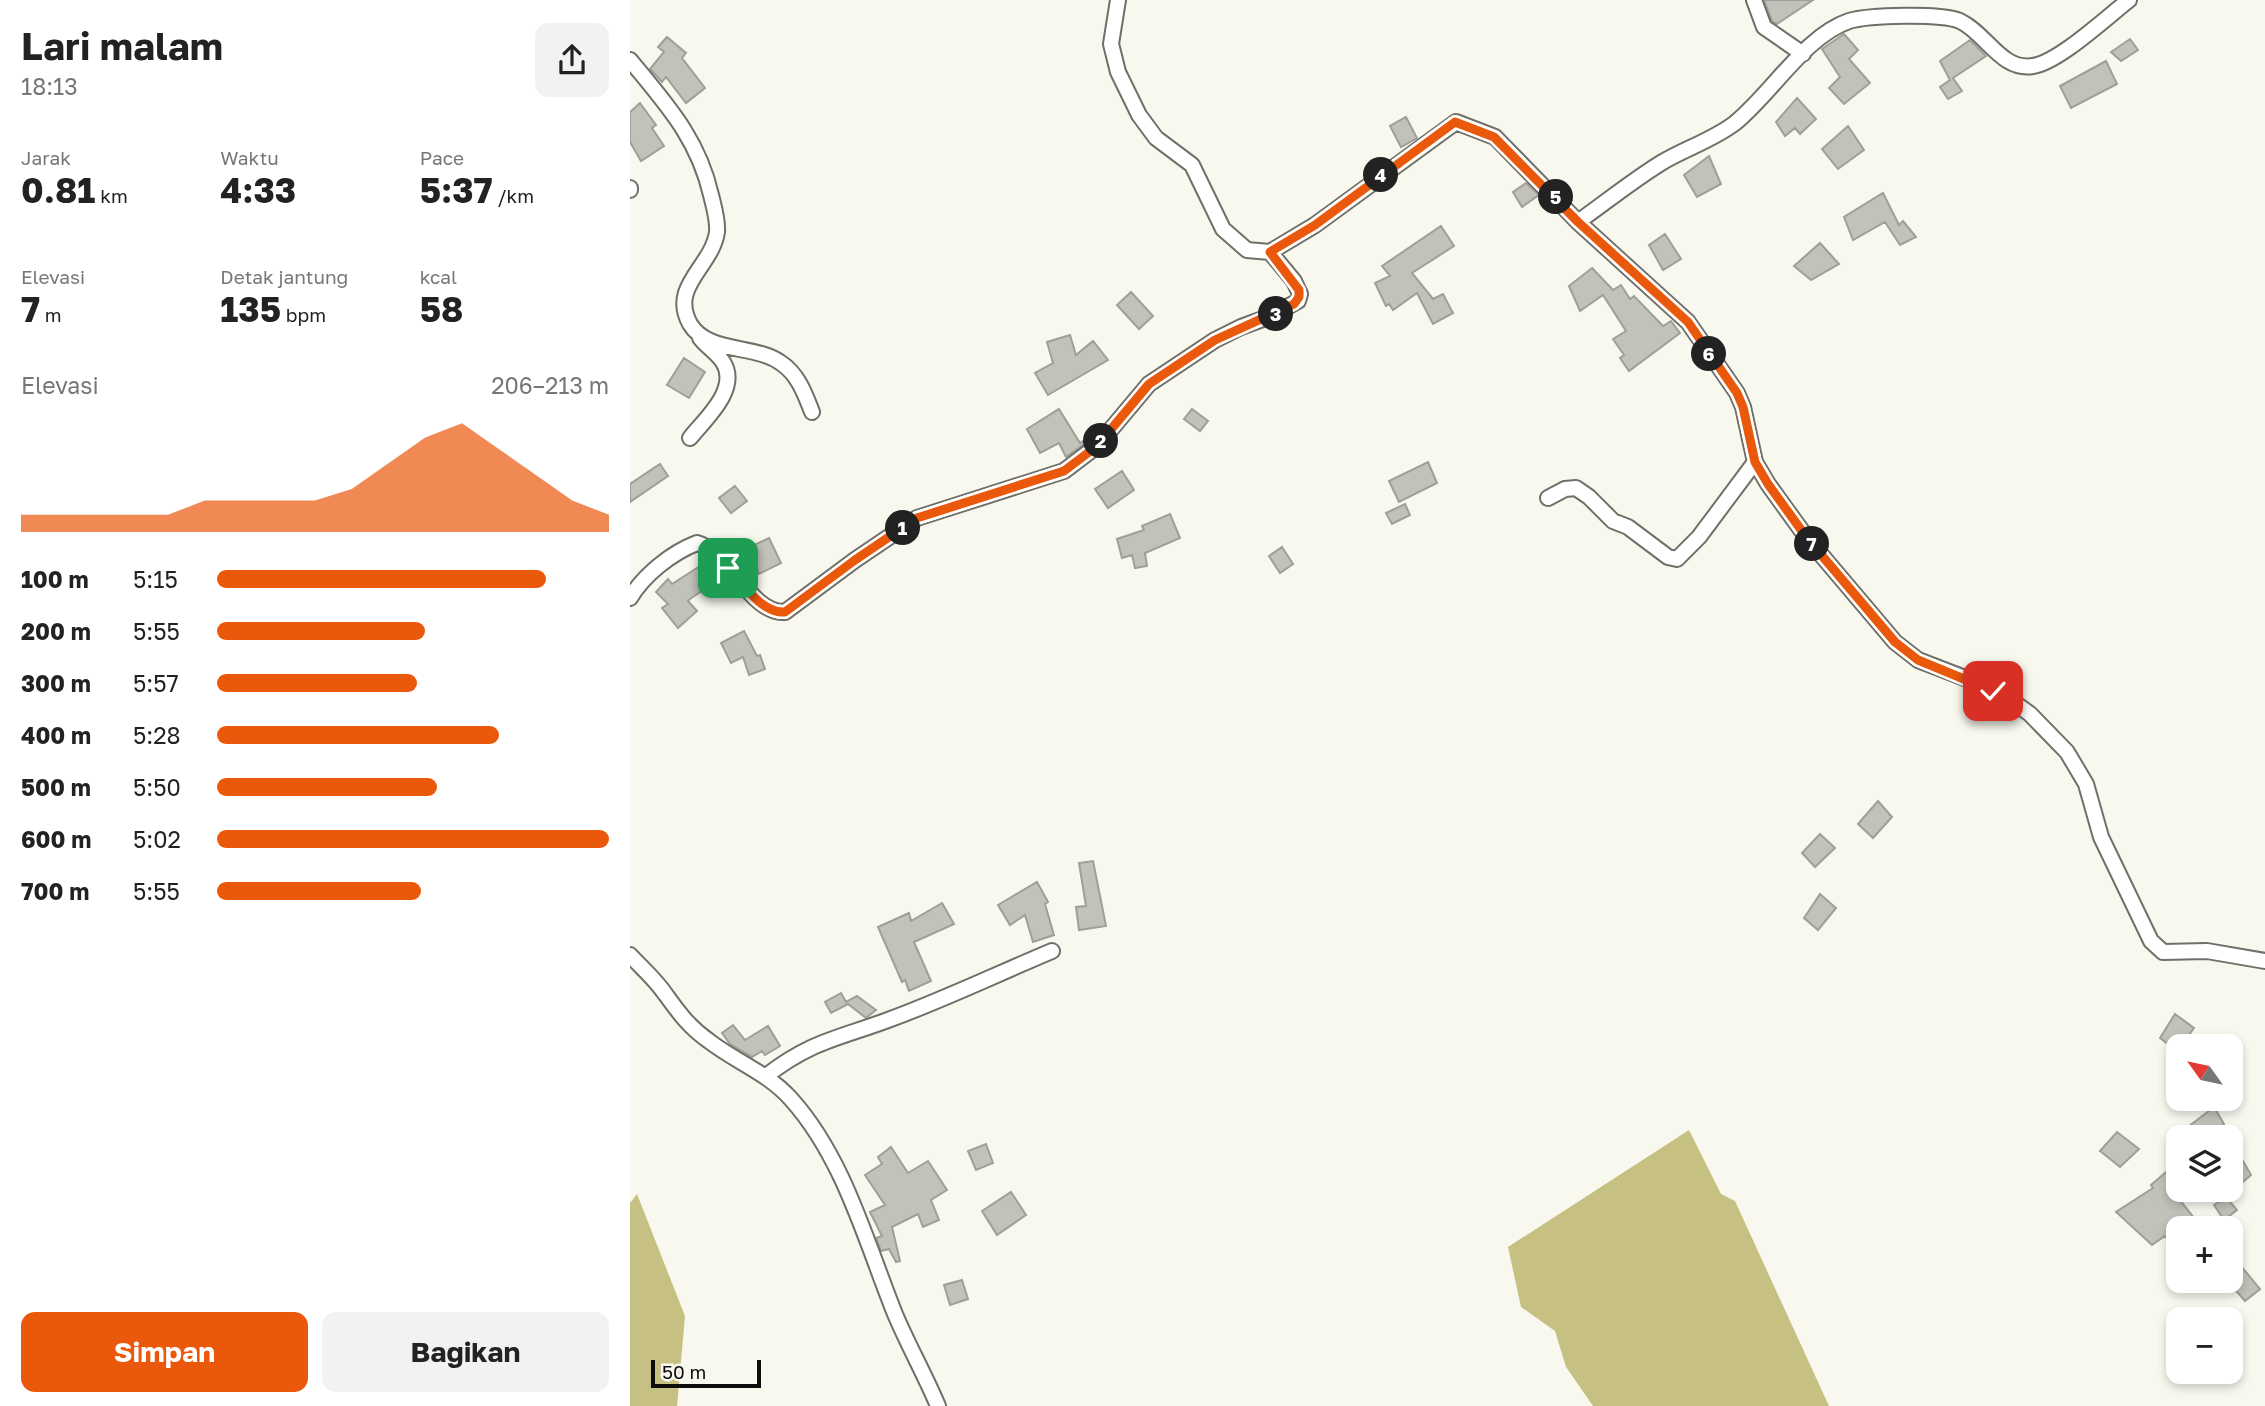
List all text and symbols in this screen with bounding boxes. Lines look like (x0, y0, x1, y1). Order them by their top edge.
text: Lari malam (21, 23, 223, 68)
button: share (535, 23, 609, 97)
text: 18:13 (21, 72, 78, 100)
text: Jarak (21, 146, 71, 169)
text: Waktu (220, 146, 279, 169)
text: Pace (420, 146, 464, 169)
pin: 4 (1364, 158, 1398, 192)
text: 4 (1375, 163, 1386, 186)
text: 0.81 (21, 169, 95, 211)
text: 4:33 (220, 169, 296, 211)
text: 5:37 (420, 169, 493, 211)
pin: 5 (1538, 180, 1574, 214)
text: km (95, 184, 128, 207)
text: /km (493, 184, 534, 207)
text: 5 (1550, 185, 1561, 208)
text: Elevasi (21, 265, 85, 288)
text: Detak jantung (220, 265, 348, 288)
text: kcal (420, 265, 457, 288)
text: 7 (21, 288, 40, 330)
text: 135 (220, 288, 281, 330)
text: 58 (420, 288, 463, 330)
pin: 3 (1258, 296, 1294, 332)
text: 3 (1270, 302, 1281, 325)
text: m (40, 303, 62, 326)
text: bpm (281, 303, 326, 326)
pin: 6 (1692, 336, 1726, 372)
text: 6 (1702, 342, 1715, 365)
text: Elevasi (21, 371, 99, 399)
text: 206–213 m (491, 371, 609, 399)
pin: 2 (1084, 424, 1119, 458)
text: 2 (1095, 429, 1106, 452)
pin: 1 (886, 510, 920, 546)
text: 1 (898, 516, 907, 539)
pin: 7 (1794, 526, 1830, 562)
text: 7 (1806, 532, 1817, 555)
pin (698, 538, 758, 598)
icon: arrive (709, 549, 747, 587)
text: 100 m (21, 565, 89, 593)
text: 5:15 (133, 565, 178, 593)
text: 200 m (21, 617, 91, 645)
text: 5:55 (133, 617, 180, 645)
pin (1963, 661, 2023, 721)
text: 300 m (21, 669, 91, 697)
text: 5:57 (133, 669, 179, 697)
icon: check (1974, 672, 2012, 710)
text: 400 m (21, 721, 91, 749)
text: 5:28 (133, 721, 181, 749)
text: 500 m (21, 773, 91, 801)
text: 5:50 (133, 773, 181, 801)
text: 600 m (21, 825, 91, 853)
text: 5:02 (133, 825, 181, 853)
text: 700 m (21, 877, 89, 905)
text: 5:55 (133, 877, 180, 905)
north arrow (2166, 1034, 2244, 1111)
map controls (2166, 1034, 2243, 1384)
button: layers (2166, 1125, 2243, 1202)
button: + (2166, 1216, 2243, 1293)
button: − (2166, 1307, 2243, 1384)
button: Simpan (21, 1312, 308, 1392)
button: Bagikan (322, 1312, 609, 1392)
scale bar (651, 1357, 761, 1389)
text: 50 m (662, 1360, 706, 1383)

